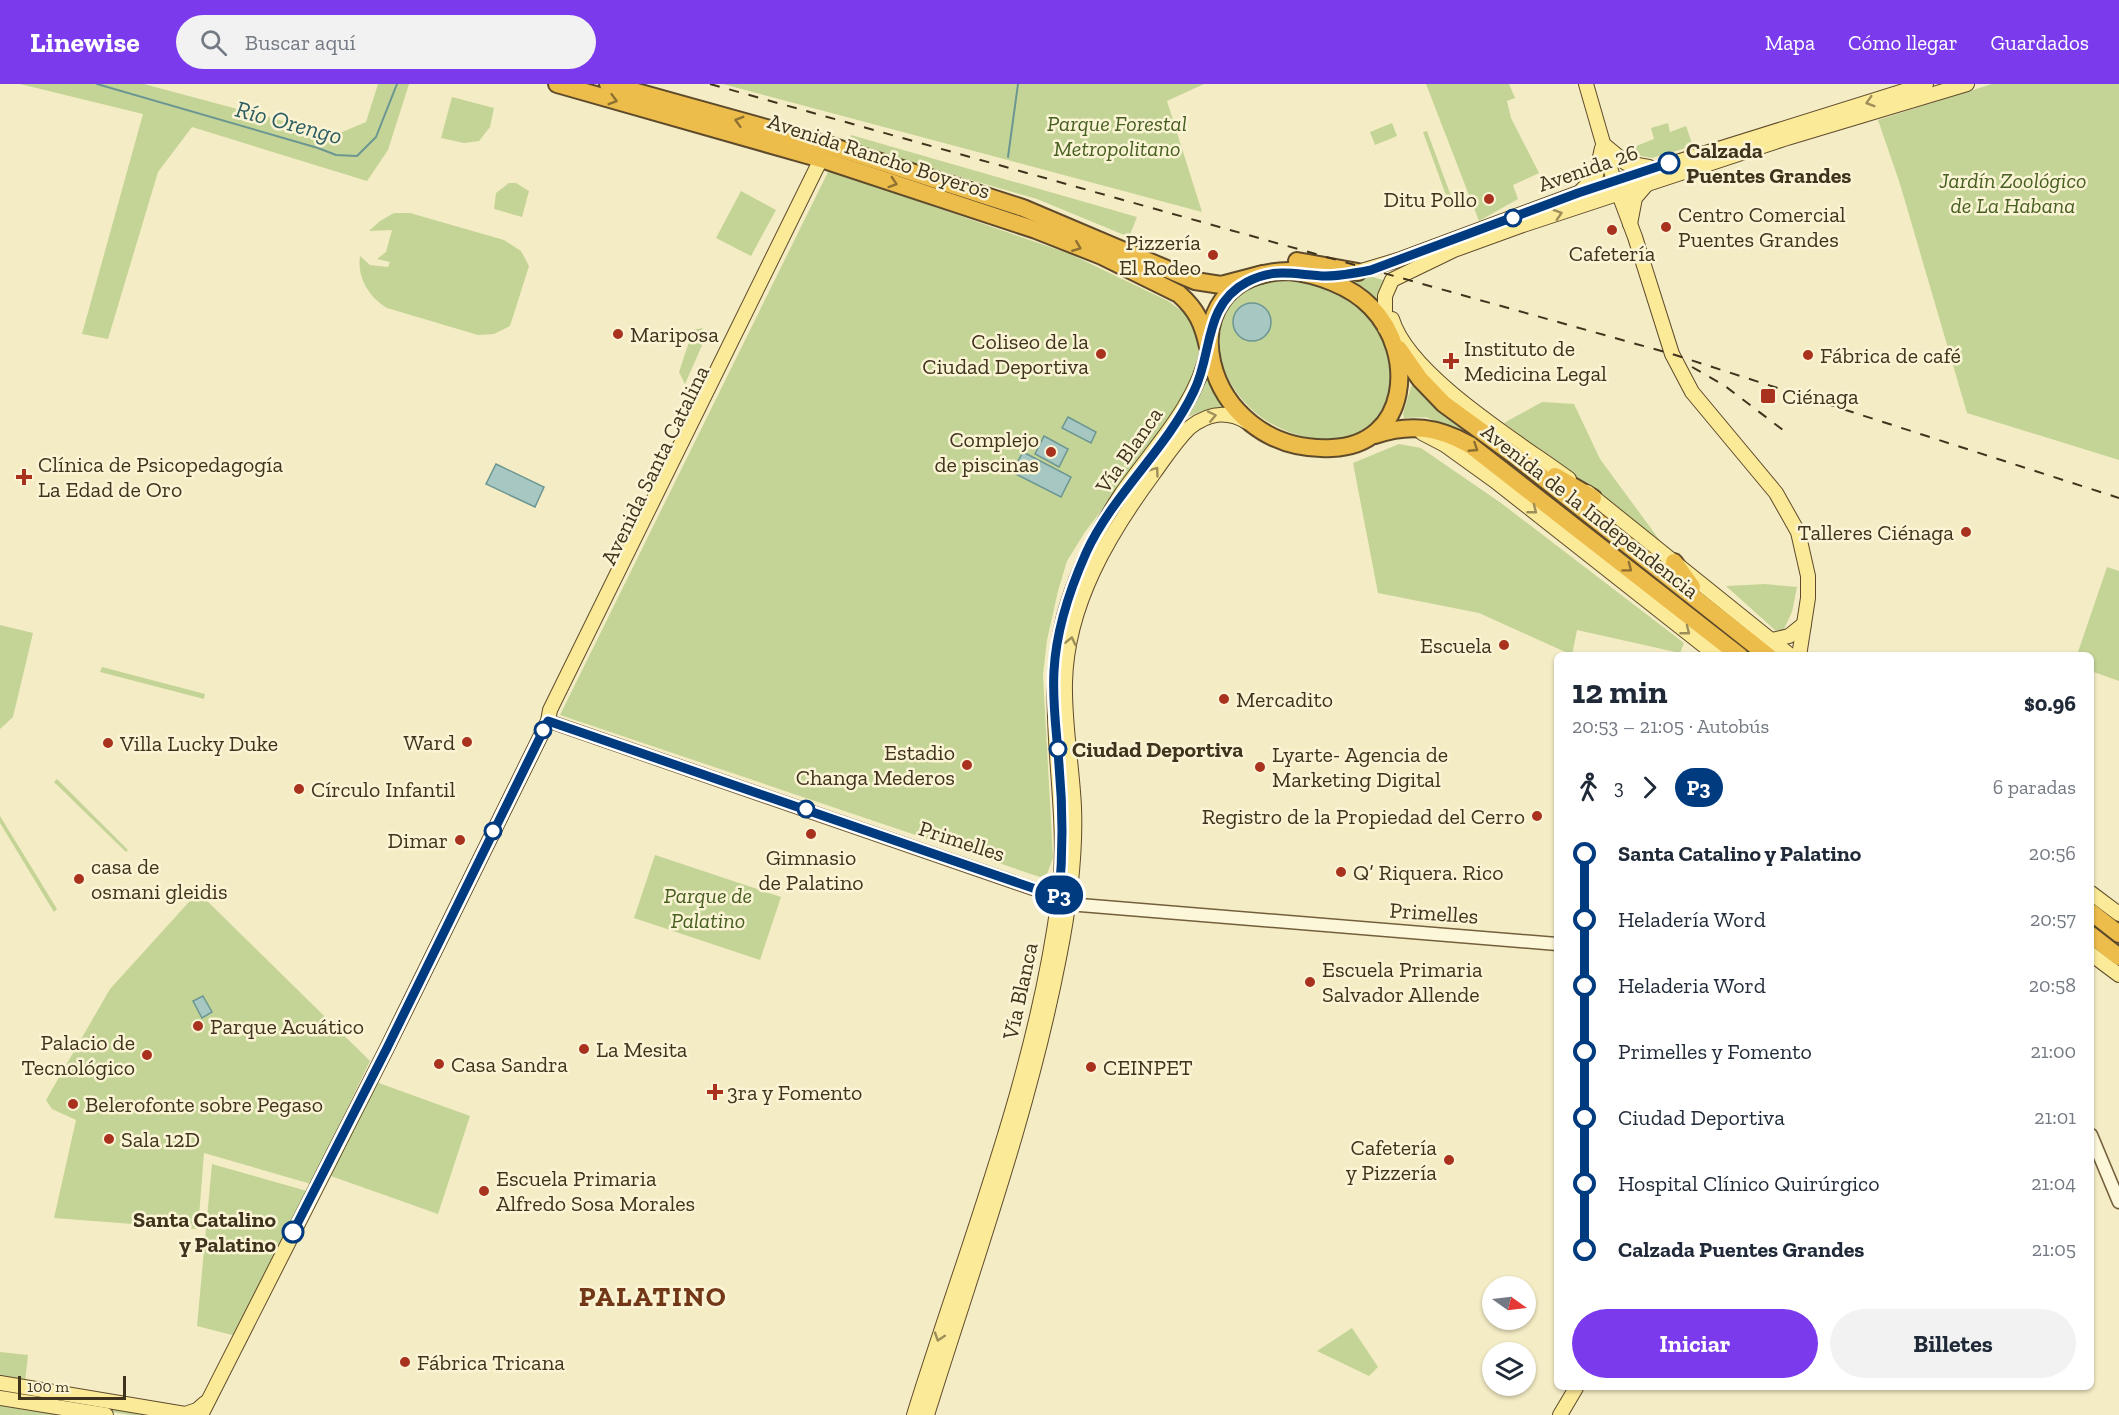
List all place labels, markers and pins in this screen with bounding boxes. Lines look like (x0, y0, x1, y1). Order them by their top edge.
place label: Calzada Puentes Grandes (1686, 137, 1851, 189)
marker: Calzada Puentes Grandes (1658, 152, 1680, 174)
place label: Ditu Pollo (1383, 186, 1477, 213)
marker: Ditu Pollo (1482, 192, 1496, 206)
place label: Centro Comercial Puentes Grandes (1678, 201, 1846, 253)
unlabelled marker (1504, 209, 1522, 227)
marker: Centro Comercial Puentes Grandes (1659, 220, 1673, 234)
marker: Cafetería (1605, 223, 1619, 237)
place label: Pizzería El Rodeo (1119, 229, 1201, 281)
place label: Cafetería (1569, 240, 1656, 267)
marker: Pizzería El Rodeo (1206, 248, 1220, 262)
place label: Mariposa (630, 321, 719, 348)
marker: Mariposa (611, 327, 625, 341)
place label: Coliseo de la Ciudad Deportiva (922, 328, 1089, 380)
place label: Instituto de Medicina Legal (1464, 335, 1607, 387)
place label: Fábrica de café (1820, 342, 1961, 369)
marker: Coliseo de la Ciudad Deportiva (1094, 347, 1108, 361)
marker: Fábrica de café (1801, 348, 1815, 362)
marker: Instituto de Medicina Legal (1442, 352, 1460, 370)
place label: Ciénaga (1782, 383, 1859, 410)
marker: Ciénaga (1759, 387, 1777, 405)
place label: Complejo de piscinas (934, 426, 1039, 478)
marker: Complejo de piscinas (1044, 445, 1058, 459)
place label: Clínica de Psicopedagogía La Edad de Oro (38, 451, 283, 503)
marker: Clínica de Psicopedagogía La Edad de Oro (15, 468, 33, 486)
place label: Talleres Ciénaga (1797, 519, 1954, 546)
marker: Talleres Ciénaga (1959, 525, 1973, 539)
place label: Escuela (1420, 632, 1492, 659)
marker: Escuela (1497, 638, 1511, 652)
place label: Mercadito (1236, 686, 1333, 713)
marker: Mercadito (1217, 692, 1231, 706)
unlabelled marker (534, 721, 552, 739)
place label: Ward (403, 729, 455, 756)
place label: Villa Lucky Duke (119, 730, 278, 757)
marker: Ward (460, 735, 474, 749)
marker: Villa Lucky Duke (101, 736, 115, 750)
place label: Ciudad Deportiva (1072, 736, 1243, 763)
place label: Estadio Changa Mederos (796, 739, 955, 791)
marker: Ciudad Deportiva (1049, 740, 1067, 758)
place label: Lyarte- Agencia de Marketing Digital (1272, 741, 1448, 793)
marker: Estadio Changa Mederos (960, 758, 974, 772)
marker: Lyarte- Agencia de Marketing Digital (1253, 760, 1267, 774)
place label: Círculo Infantil (311, 776, 456, 803)
marker: Círculo Infantil (292, 782, 306, 796)
unlabelled marker (797, 800, 815, 818)
place label: Registro de la Propiedad del Cerro (1202, 803, 1525, 830)
marker: Registro de la Propiedad del Cerro (1530, 809, 1544, 823)
unlabelled marker (484, 822, 502, 840)
place label: Dimar (387, 827, 448, 854)
marker: Gimnasio de Palatino (804, 827, 818, 841)
marker: Dimar (453, 833, 467, 847)
place label: Gimnasio de Palatino (758, 844, 864, 896)
place label: casa de osmani gleidis (91, 853, 228, 905)
place label: Q’ Riquera. Rico (1353, 859, 1503, 886)
marker: Q’ Riquera. Rico (1334, 865, 1348, 879)
marker: casa de osmani gleidis (72, 872, 86, 886)
place label: Escuela Primaria Salvador Allende (1322, 956, 1483, 1008)
marker: Escuela Primaria Salvador Allende (1303, 975, 1317, 989)
place label: Parque Acuático (210, 1013, 364, 1040)
marker: Parque Acuático (191, 1019, 205, 1033)
place label: Palacio de Tecnológico (22, 1029, 135, 1081)
place label: La Mesita (596, 1036, 688, 1063)
marker: La Mesita (577, 1042, 591, 1056)
marker: Palacio de Tecnológico (140, 1048, 154, 1062)
place label: Casa Sandra (451, 1051, 568, 1078)
place label: CEINPET (1103, 1054, 1193, 1081)
marker: Casa Sandra (432, 1057, 446, 1071)
marker: CEINPET (1084, 1060, 1098, 1074)
place label: 3ra y Fomento (727, 1079, 862, 1106)
marker: 3ra y Fomento (708, 1085, 722, 1099)
place label: Belerofonte sobre Pegaso (85, 1091, 323, 1118)
marker: Belerofonte sobre Pegaso (66, 1097, 80, 1111)
place label: Sala 12D (121, 1126, 200, 1153)
marker: Sala 12D (102, 1132, 116, 1146)
place label: Cafetería y Pizzería (1346, 1134, 1437, 1186)
marker: Cafetería y Pizzería (1442, 1153, 1456, 1167)
place label: Escuela Primaria Alfredo Sosa Morales (496, 1165, 695, 1217)
marker: Escuela Primaria Alfredo Sosa Morales (477, 1184, 491, 1198)
place label: Santa Catalino y Palatino (133, 1206, 276, 1258)
marker: Santa Catalino y Palatino (282, 1221, 304, 1243)
place label: Fábrica Tricana (417, 1349, 565, 1376)
marker: Fábrica Tricana (398, 1355, 412, 1369)

